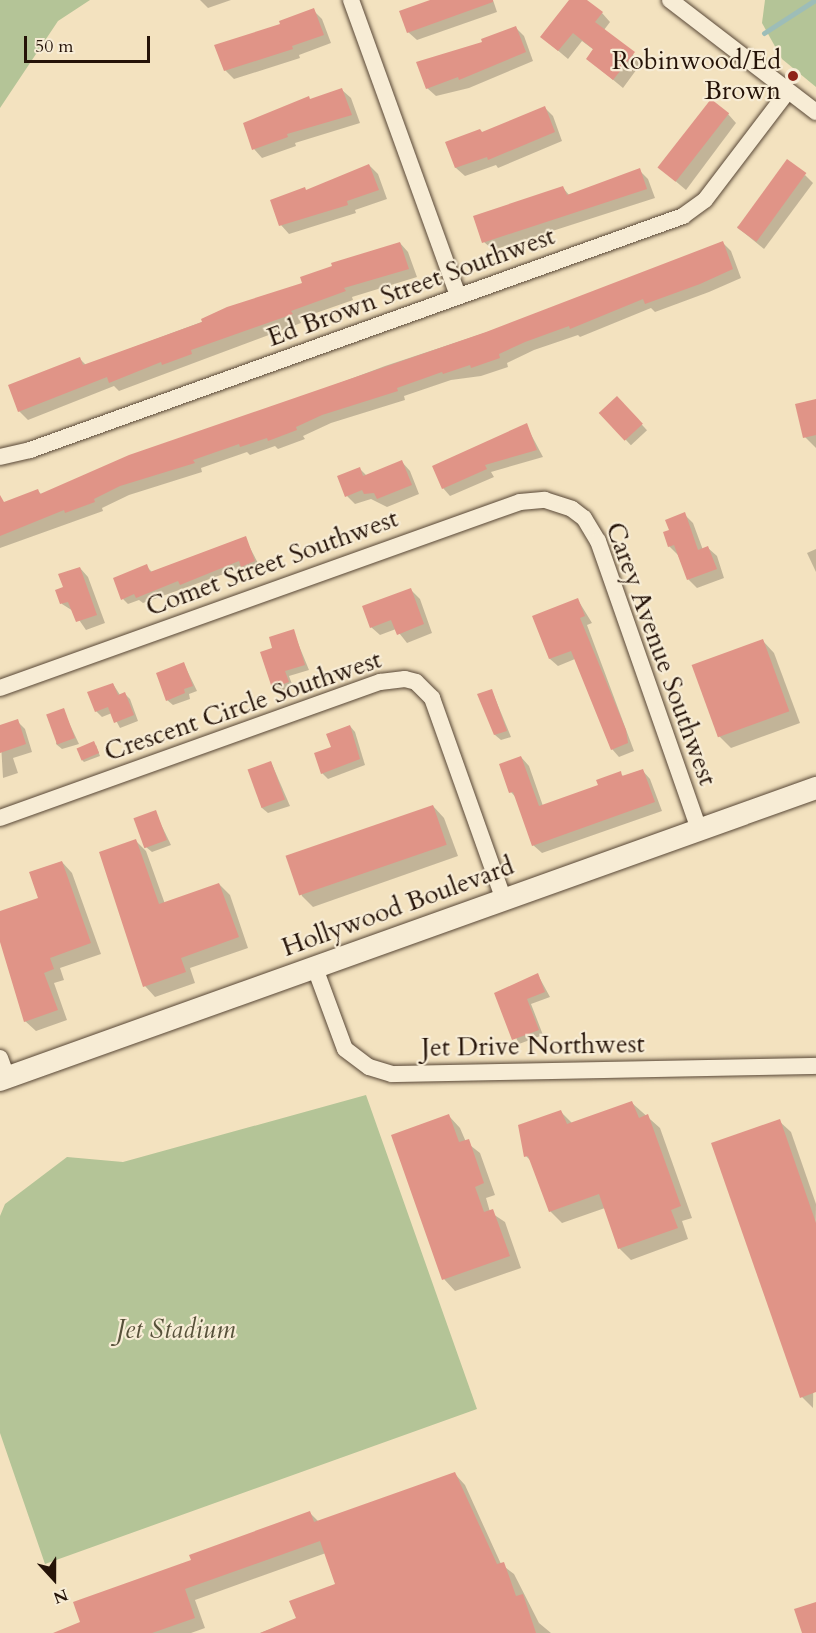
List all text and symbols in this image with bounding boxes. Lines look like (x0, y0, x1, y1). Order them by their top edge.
scale bar (27, 24, 153, 62)
text: 50 m (35, 34, 74, 59)
place label: Robinwood/Ed Brown (612, 45, 781, 106)
marker: Robinwood/Ed Brown (786, 69, 800, 83)
street label: Ed Brown Street Southwest (263, 220, 559, 354)
street label: Comet Street Southwest (142, 503, 402, 623)
street label: Carey Avenue Southwest (599, 518, 723, 790)
street label: Crescent Circle Southwest (100, 644, 386, 768)
street label: Hollywood Boulevard (278, 851, 518, 963)
street label: Jet Drive Northwest (421, 1028, 645, 1064)
park label: Jet Stadium (116, 1314, 236, 1346)
north arrow (24, 1549, 84, 1609)
text: N (50, 1583, 71, 1609)

